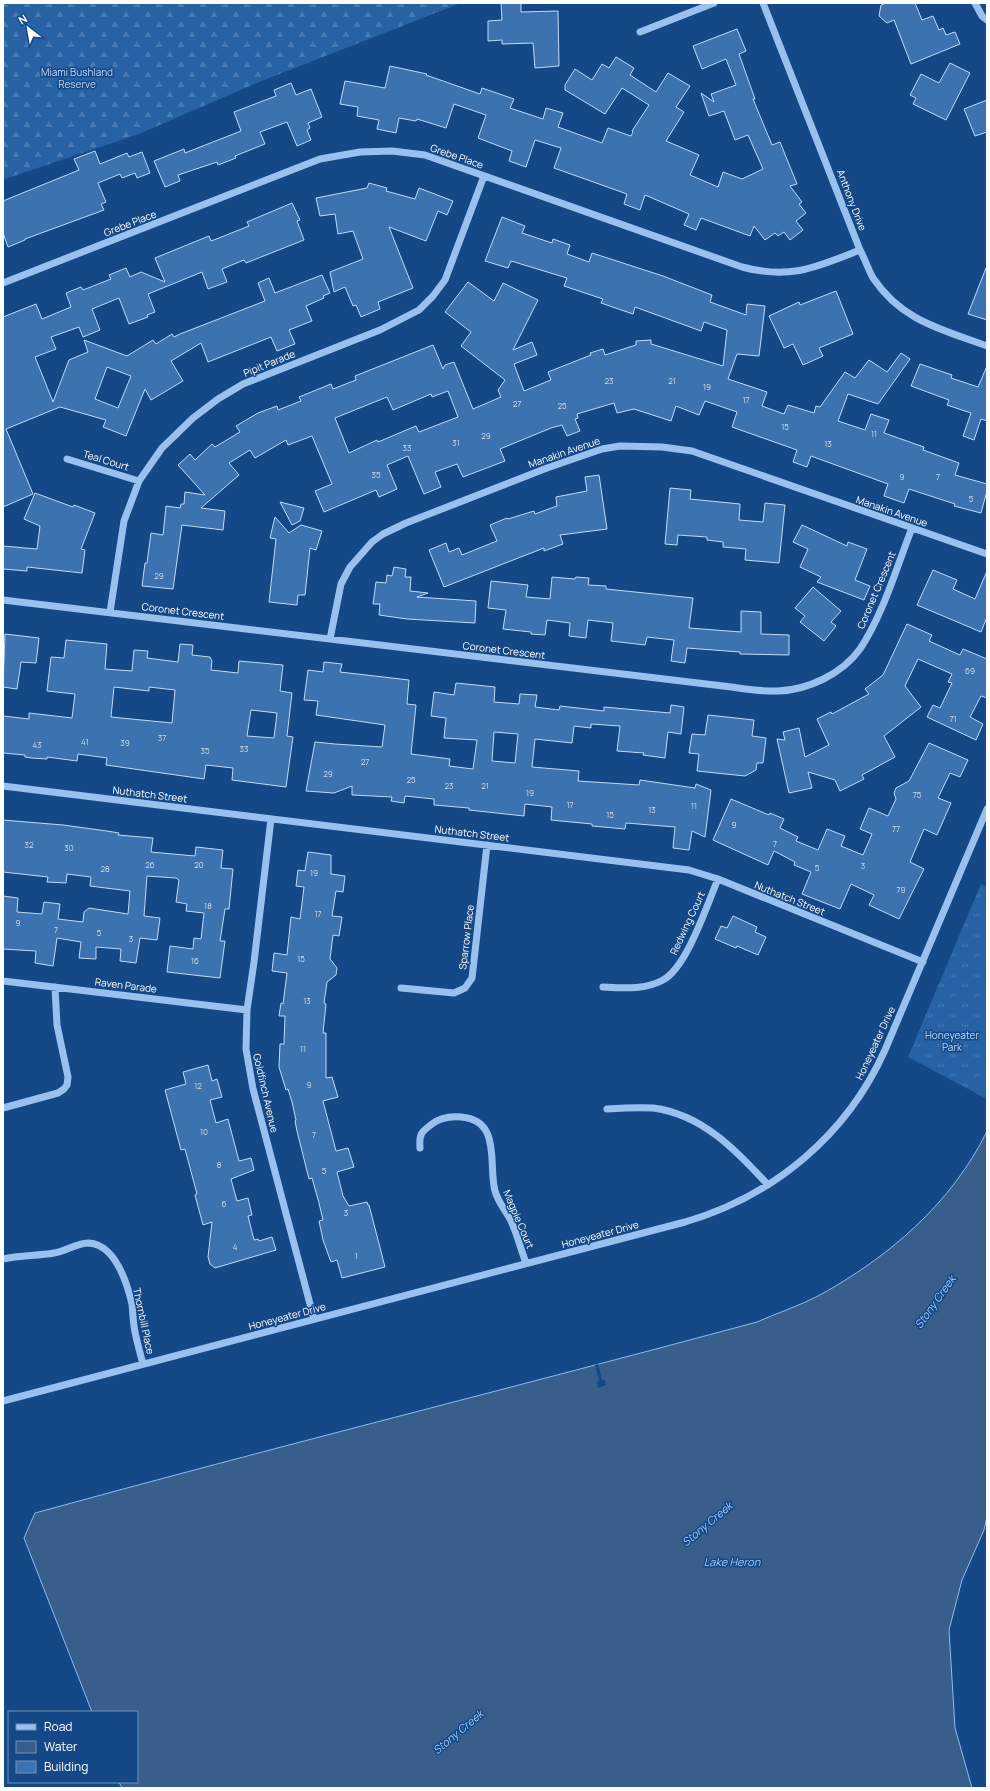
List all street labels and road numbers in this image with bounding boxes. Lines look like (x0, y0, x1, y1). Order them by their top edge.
street label: Grebe Place (429, 140, 486, 172)
street label: Anthony Drive (834, 167, 870, 233)
street label: Grebe Place (102, 206, 158, 239)
street label: Pipit Parade (241, 346, 297, 380)
street label: Manakin Avenue (526, 433, 602, 471)
street label: Teal Court (81, 446, 131, 474)
street label: Manakin Avenue (854, 492, 930, 530)
street label: Coronet Crescent (853, 549, 899, 631)
street label: Coronet Crescent (141, 599, 225, 623)
street label: Coronet Crescent (462, 638, 546, 662)
street label: Nuthatch Street (112, 782, 188, 806)
street label: Nuthatch Street (434, 821, 510, 845)
street label: Nuthatch Street (753, 877, 827, 919)
street label: Redwing Court (666, 889, 708, 957)
street label: Sparrow Place (455, 904, 477, 970)
street label: Raven Parade (94, 974, 158, 996)
street label: Honeyeater Drive (852, 1004, 898, 1082)
street label: Goldfinch Avenue (250, 1052, 282, 1134)
street label: Magpie Court (500, 1187, 538, 1251)
street label: Honeyeater Drive (560, 1217, 640, 1251)
street label: Thornbill Place (130, 1287, 158, 1356)
street label: Honeyeater Drive (247, 1299, 327, 1333)

